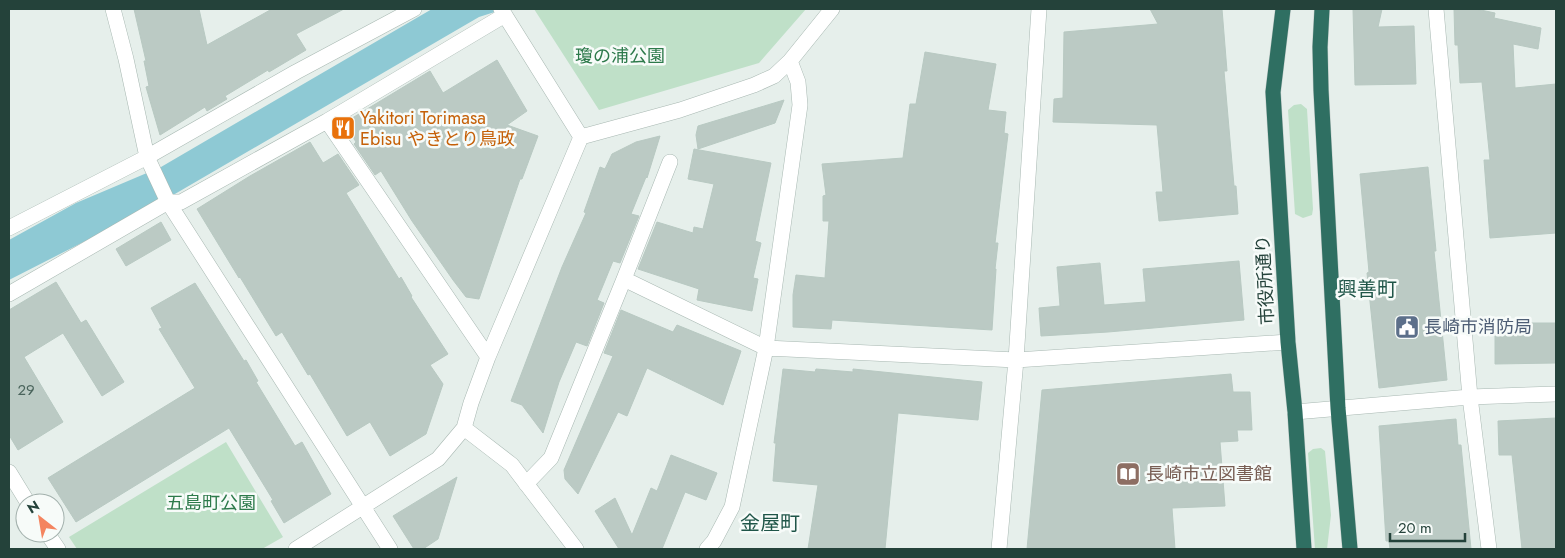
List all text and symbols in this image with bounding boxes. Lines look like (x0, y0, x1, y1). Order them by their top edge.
park label: 瓊の浦公園 (575, 43, 665, 69)
place label: Yakitori Torimasa Ebisu やきとり鳥政 (360, 105, 515, 152)
restaurant icon: Yakitori Torimasa Ebisu やきとり鳥政 (330, 115, 356, 141)
street label: 市役所通り (1250, 234, 1280, 326)
district label: 興善町 (1337, 275, 1397, 304)
public building icon: 長崎市消防局 (1394, 314, 1420, 340)
place label: 長崎市消防局 (1424, 314, 1532, 340)
house number: 29 (17, 379, 35, 401)
library icon: 長崎市立図書館 (1115, 461, 1141, 487)
place label: 長崎市立図書館 (1146, 461, 1272, 487)
park label: 五島町公園 (166, 490, 256, 516)
north arrow (15, 493, 65, 543)
text: N (23, 495, 43, 518)
district label: 金屋町 (740, 509, 800, 538)
scale bar (1390, 510, 1465, 542)
text: 20 m (1398, 517, 1432, 539)

